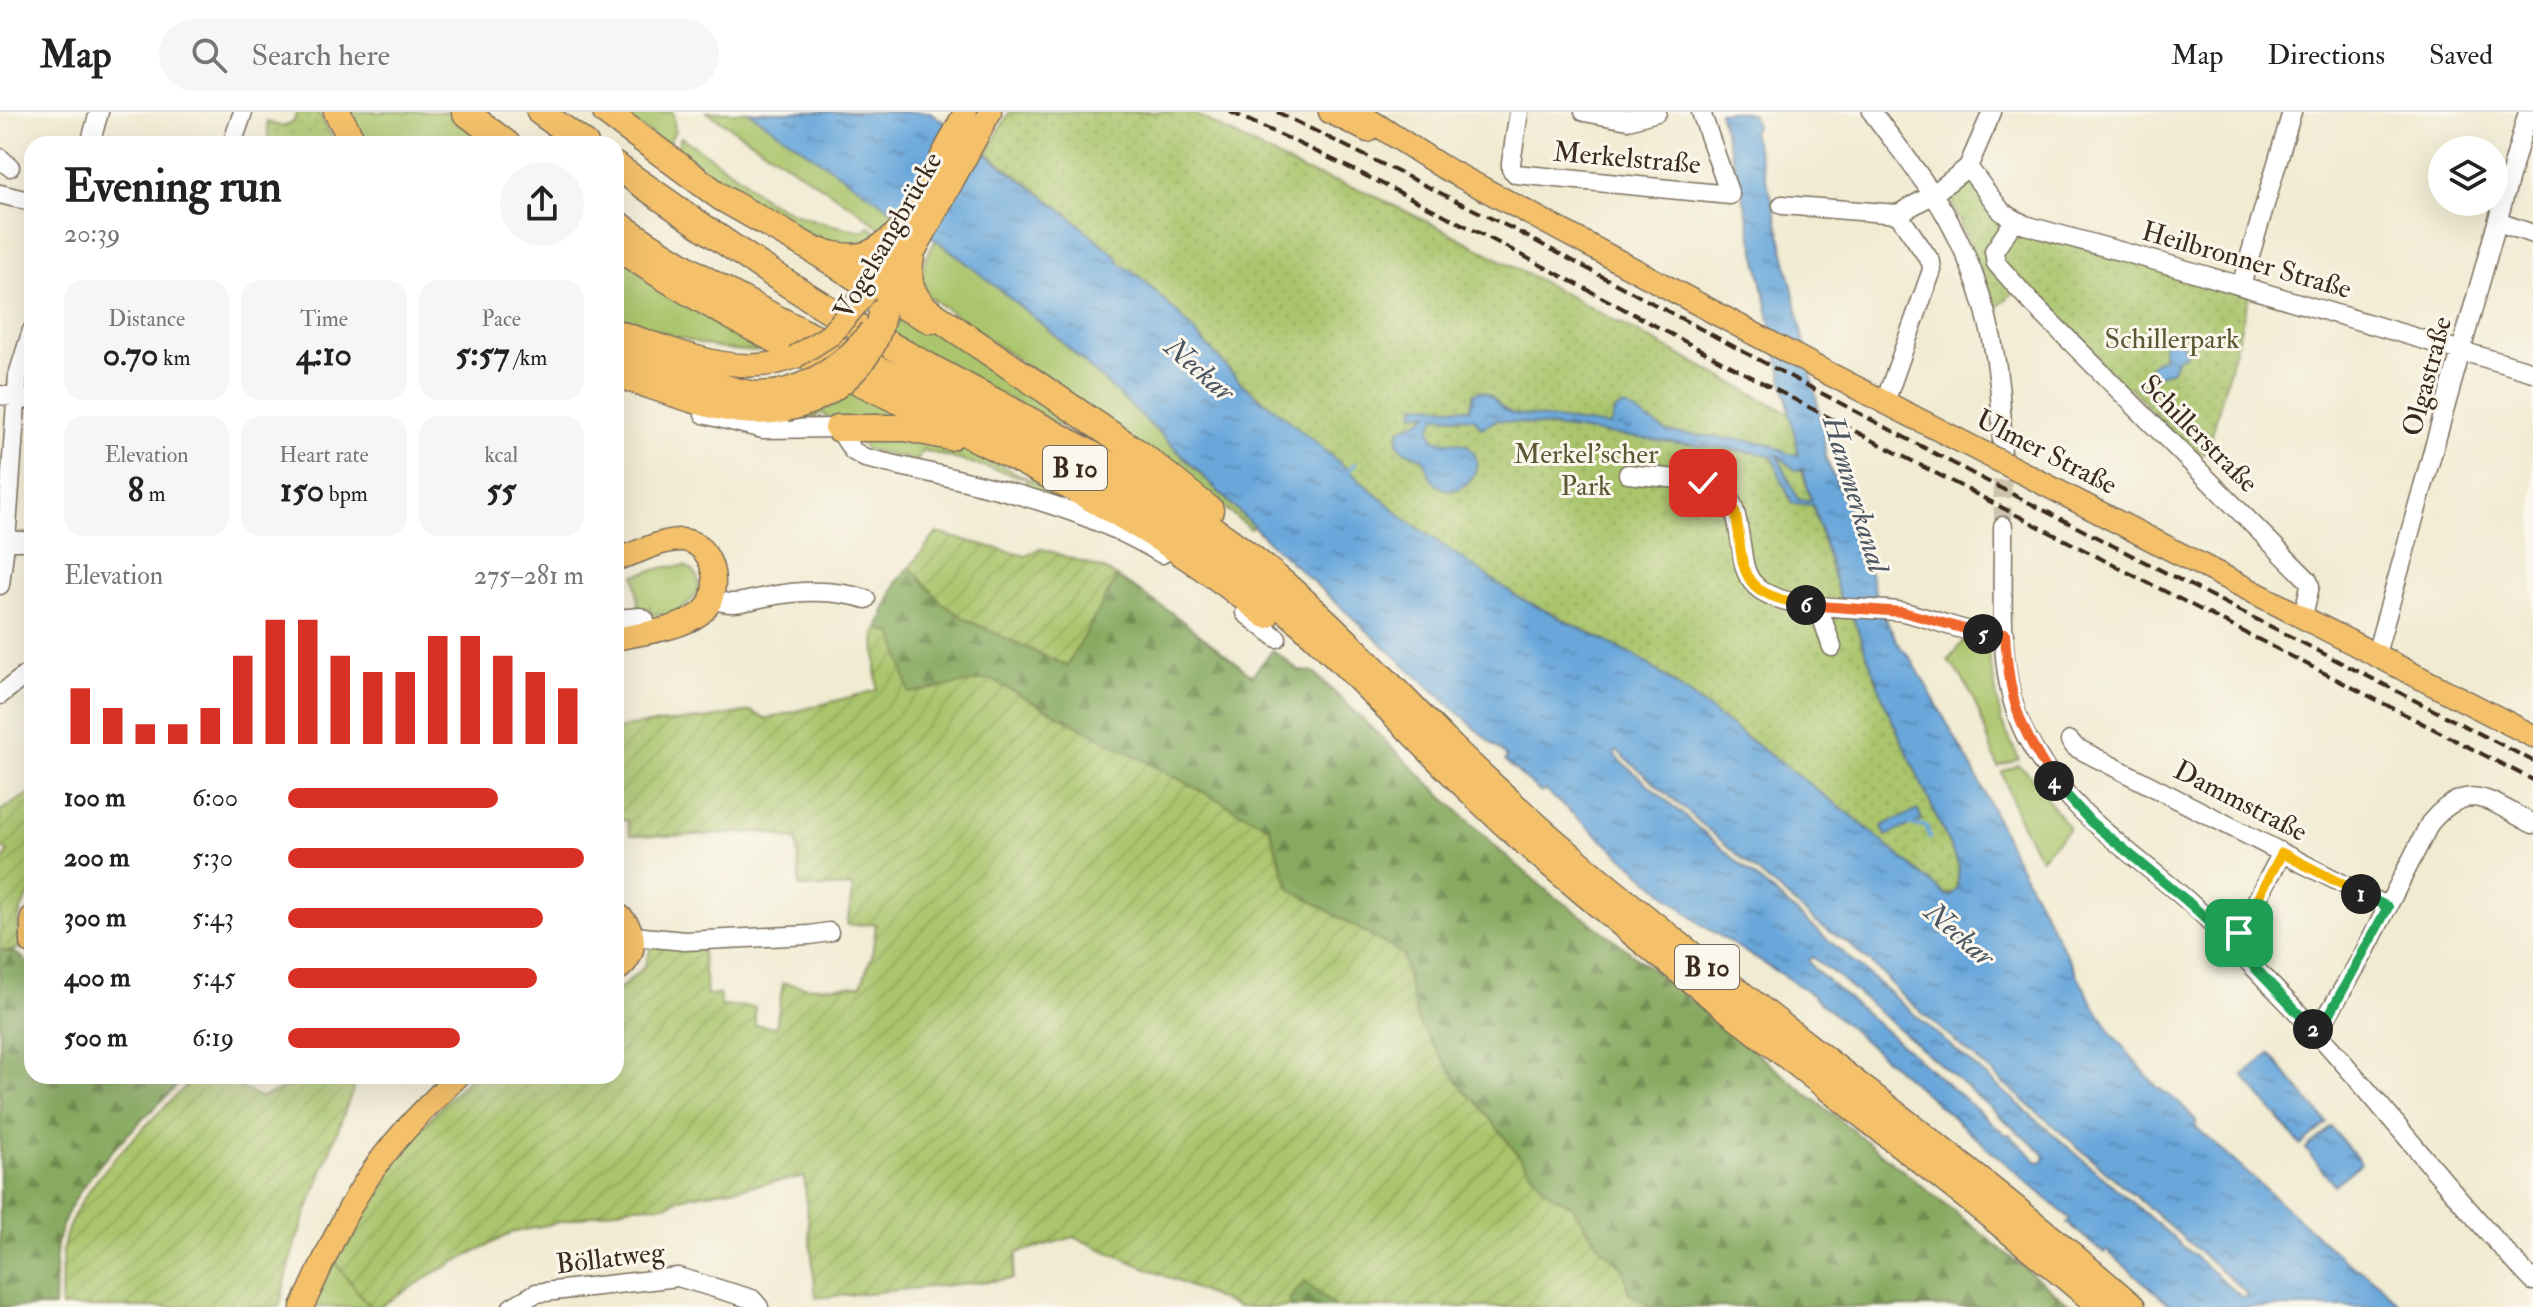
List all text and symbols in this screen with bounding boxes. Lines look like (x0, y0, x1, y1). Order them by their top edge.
search box (159, 19, 719, 91)
text: Map (40, 31, 111, 79)
icon: search (187, 33, 231, 77)
text: Search here (251, 37, 390, 74)
text: Map (2171, 38, 2224, 73)
text: Directions (2268, 38, 2385, 73)
text: Saved (2429, 38, 2493, 73)
street label: Merkelstraße (1552, 135, 1702, 182)
map controls (2428, 136, 2508, 216)
button: layers (2428, 136, 2508, 216)
street label: Vogelsangbrücke (826, 146, 950, 326)
text: Evening run (64, 160, 282, 215)
button: share (500, 162, 584, 246)
street label: Heilbronner Straße (2138, 214, 2356, 307)
text: 20:39 (64, 218, 120, 250)
text: Distance (108, 305, 185, 333)
text: Time (300, 305, 348, 333)
text: Pace (482, 305, 521, 333)
street label: Olgastraße (2395, 312, 2460, 440)
park label: Schillerpark (2105, 322, 2240, 357)
water label: Neckar (1155, 328, 1244, 411)
text: 0.70 (103, 333, 158, 376)
text: 4:10 (296, 333, 352, 376)
text: 5:57 (455, 333, 509, 376)
text: km (158, 344, 191, 372)
text: /km (509, 344, 547, 372)
street label: Schillerstraße (2133, 368, 2266, 501)
street label: Ulmer Straße (1970, 402, 2123, 503)
water label: Hammerkanal (1814, 409, 1898, 580)
park label: Merkel'scher Park (1514, 437, 1659, 504)
text: Elevation (105, 441, 189, 469)
text: Heart rate (279, 441, 369, 469)
text: kcal (484, 441, 518, 469)
road number: B 10 (1043, 446, 1107, 490)
pin (1669, 449, 1737, 517)
icon: check (1681, 461, 1725, 505)
text: 8 (128, 469, 144, 512)
text: 150 (280, 469, 324, 512)
text: 55 (486, 469, 516, 512)
text: m (144, 480, 166, 508)
text: bpm (324, 480, 368, 508)
text: Elevation (64, 560, 163, 592)
text: 275–281 m (474, 560, 584, 592)
pin: 6 (1786, 585, 1826, 625)
text: 6 (1800, 591, 1812, 619)
pin: 5 (1963, 614, 2003, 654)
text: 5 (1978, 620, 1988, 648)
street label: Dammstraße (2168, 753, 2313, 850)
pin: 4 (2034, 761, 2074, 801)
text: 4 (2048, 767, 2060, 795)
text: 100 m (64, 782, 125, 814)
text: 6:00 (192, 782, 238, 814)
text: 200 m (64, 842, 129, 874)
text: 5:30 (192, 842, 233, 874)
pin: 1 (2341, 874, 2381, 914)
text: 1 (2357, 880, 2365, 908)
water label: Neckar (1915, 893, 2004, 976)
pin (2205, 899, 2273, 967)
text: 300 m (64, 902, 126, 934)
text: 5:43 (192, 902, 234, 934)
icon: arrive (2217, 911, 2261, 955)
road number: B 10 (1675, 945, 1739, 989)
text: 400 m (64, 962, 130, 994)
text: 5:45 (192, 962, 235, 994)
pin: 2 (2293, 1009, 2333, 1049)
text: 2 (2307, 1015, 2319, 1043)
text: 500 m (64, 1022, 128, 1054)
text: 6:19 (192, 1022, 234, 1054)
street label: Böllatweg (554, 1234, 668, 1283)

